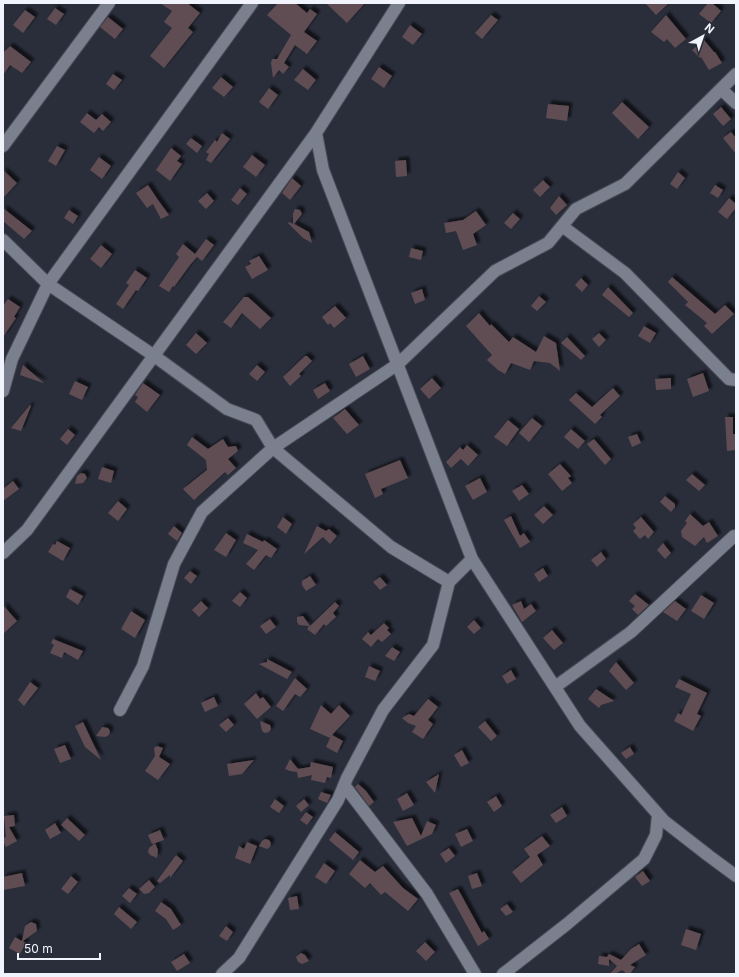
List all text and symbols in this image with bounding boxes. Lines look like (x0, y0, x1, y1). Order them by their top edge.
north arrow (683, 16, 723, 56)
text: N (702, 20, 717, 36)
scale bar (18, 935, 100, 961)
text: 50 m (24, 941, 53, 956)

